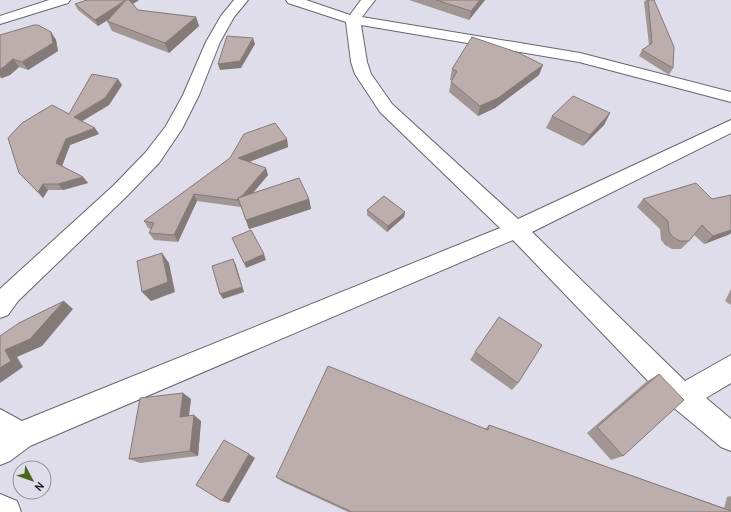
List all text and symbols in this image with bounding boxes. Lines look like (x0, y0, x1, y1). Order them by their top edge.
north arrow (12, 460, 52, 500)
text: N (32, 479, 47, 494)

